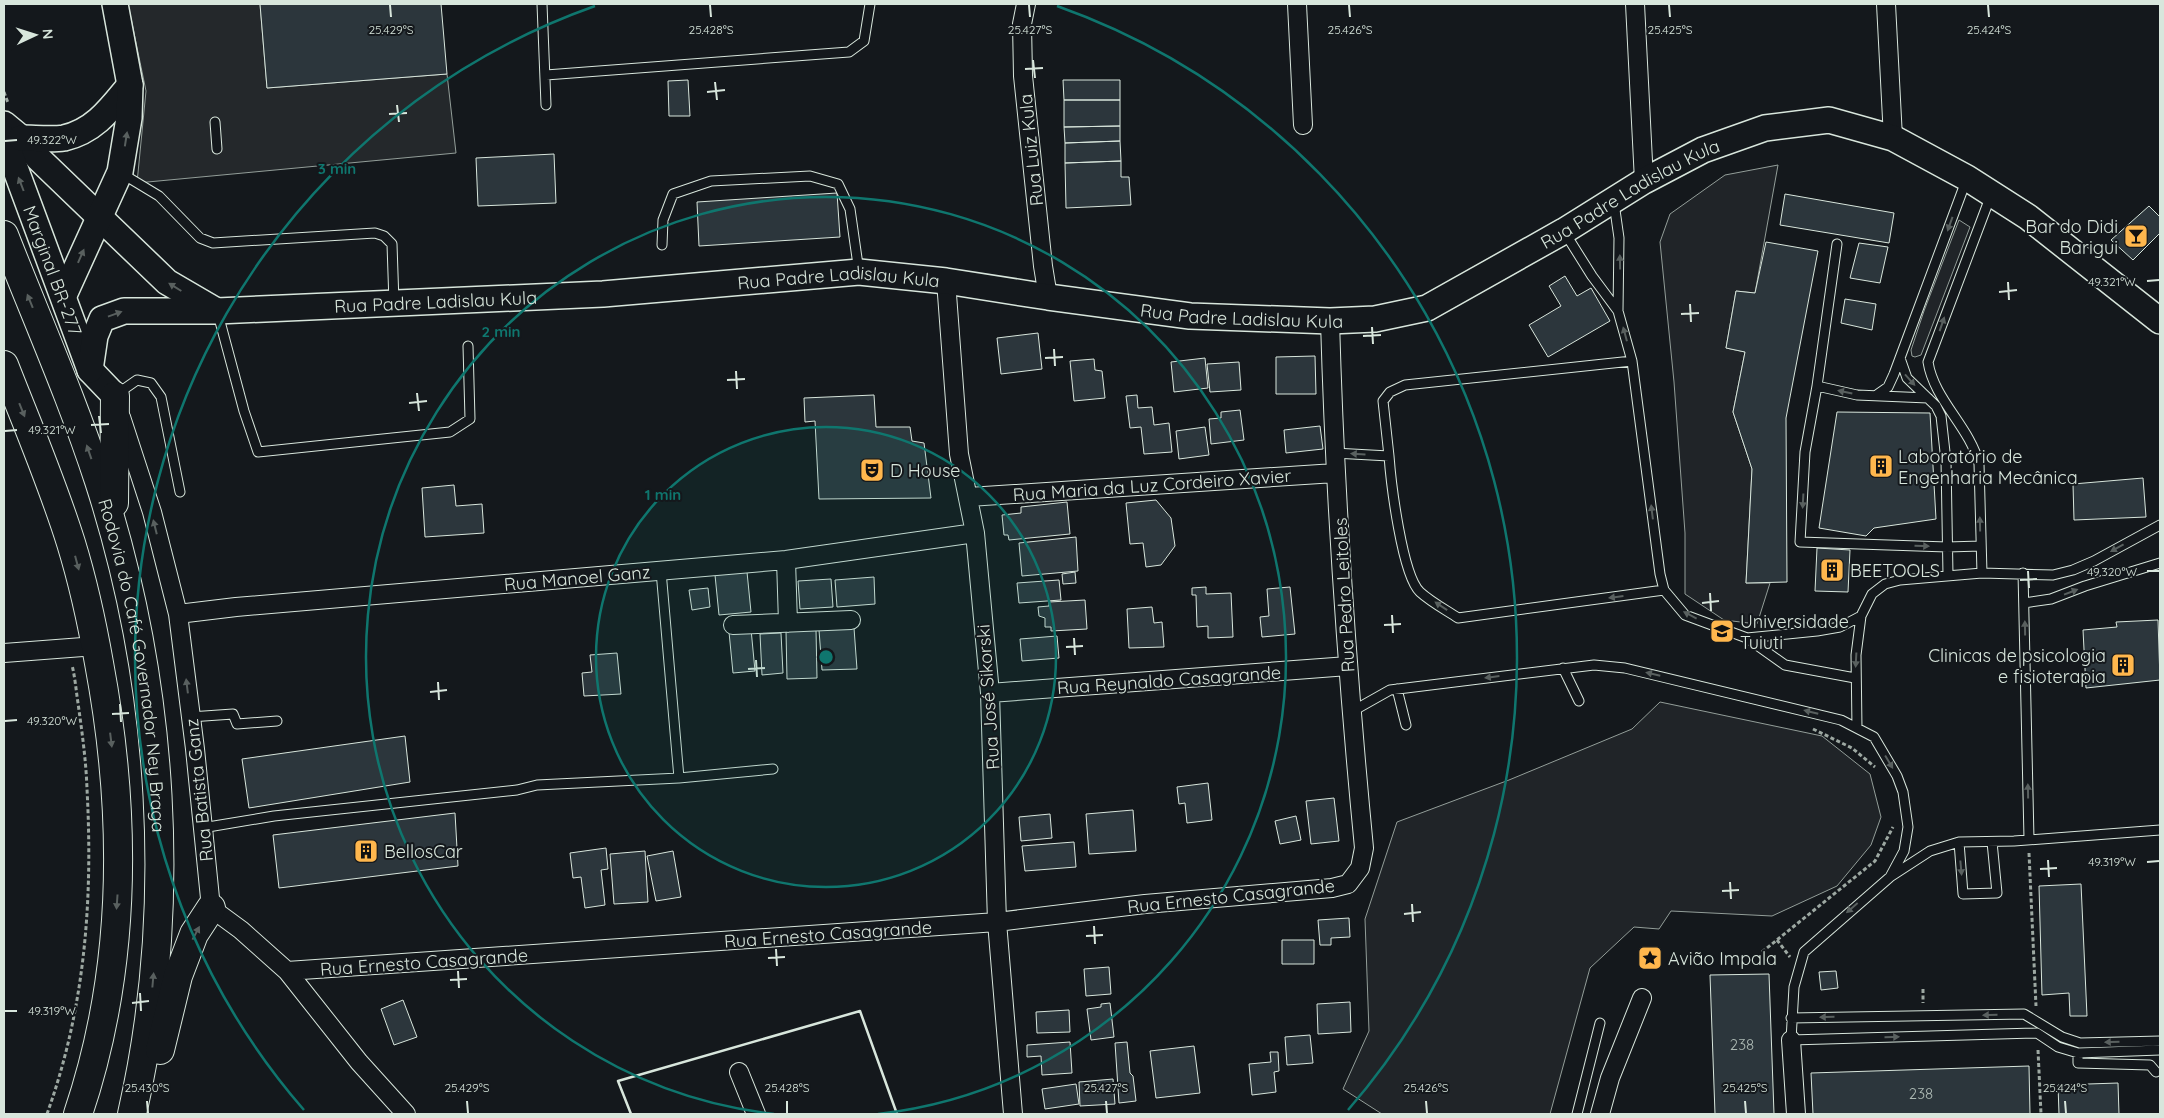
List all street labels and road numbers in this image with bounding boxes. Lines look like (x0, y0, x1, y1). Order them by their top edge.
street label: Rua Luiz Kula (1014, 93, 1048, 207)
street label: Rua Padre Ladislau Kula (1536, 134, 1723, 254)
street label: Marginal BR-277 (18, 202, 88, 338)
street label: Rua Padre Ladislau Kula (736, 260, 941, 294)
street label: Rua Padre Ladislau Kula (334, 285, 538, 317)
street label: Rua Padre Ladislau Kula (1139, 298, 1344, 333)
street label: Rua Maria da Luz Cordeiro Xavier (1012, 464, 1292, 506)
street label: Rodovia do Café Governador Ney Braga (94, 496, 171, 833)
street label: Rua Pedro Leitoles (1328, 517, 1360, 673)
street label: Rua Manoel Ganz (503, 560, 651, 596)
street label: Rua José Sikorski (971, 624, 1005, 770)
street label: Rua Reynaldo Casagrande (1056, 661, 1282, 699)
street label: Rua Batista Ganz (180, 717, 218, 863)
street label: Rua Ernesto Casagrande (1126, 874, 1336, 918)
street label: Rua Ernesto Casagrande (723, 915, 933, 953)
street label: Rua Ernesto Casagrande (319, 943, 529, 981)

